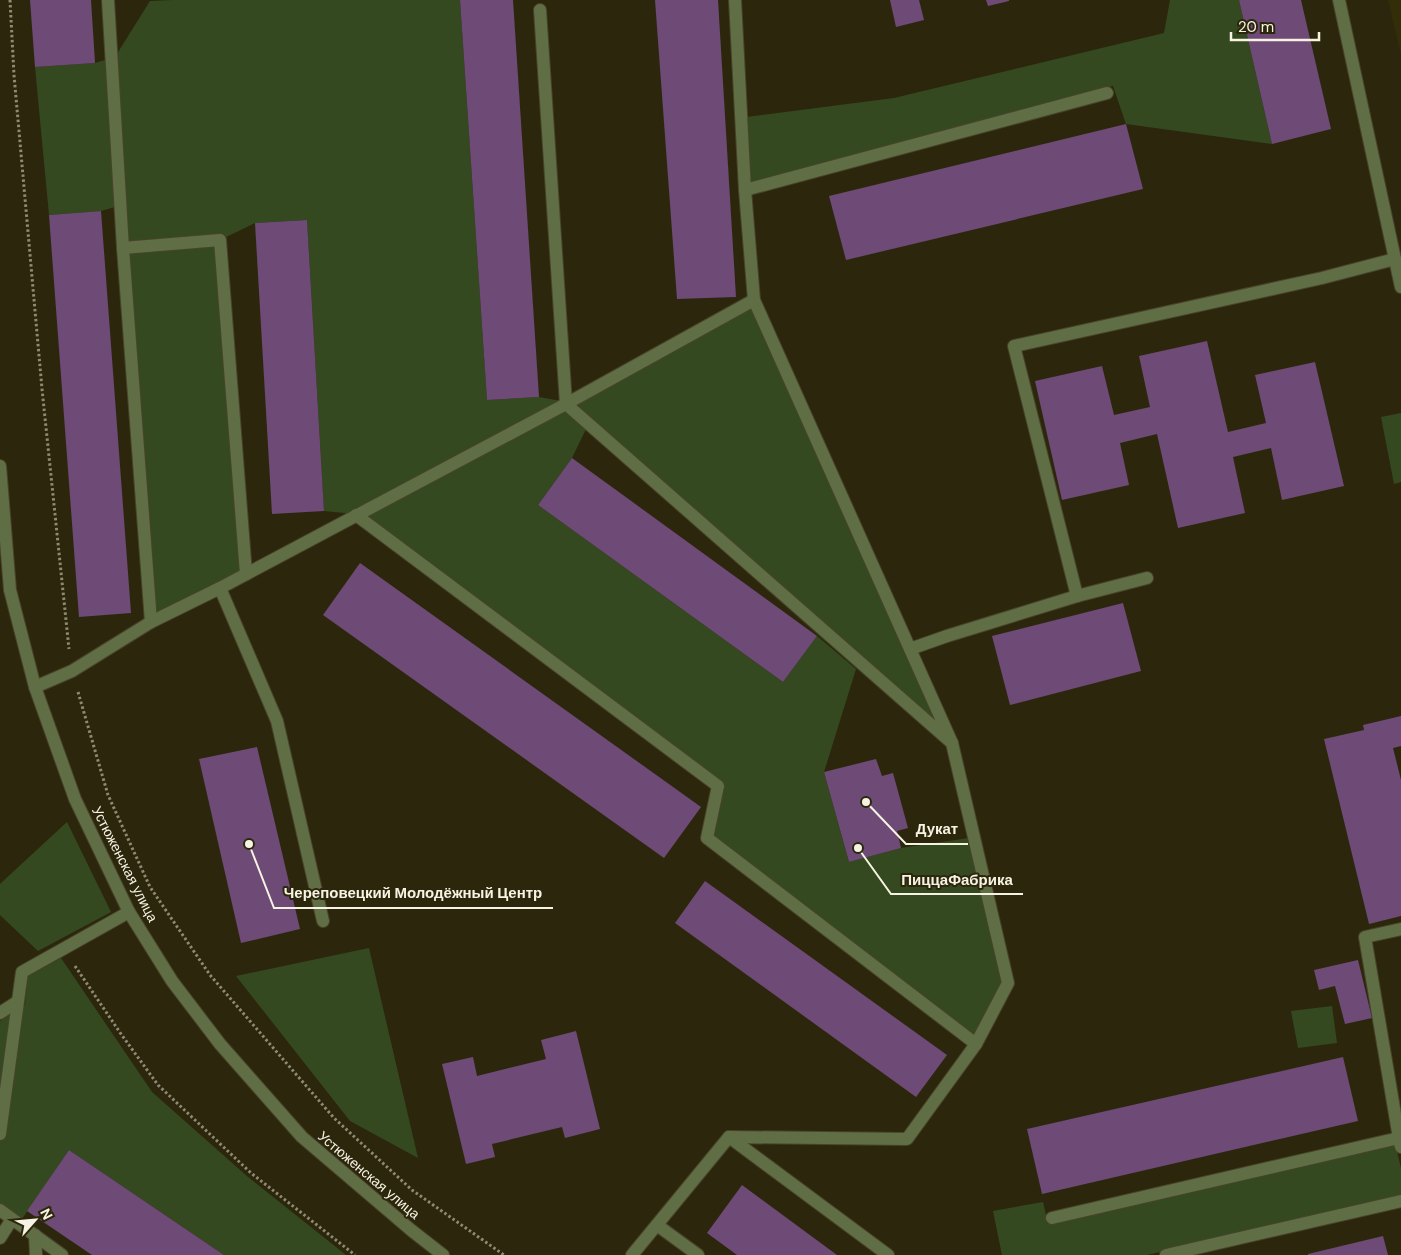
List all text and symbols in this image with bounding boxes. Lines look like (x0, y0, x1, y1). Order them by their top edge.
scale bar (1231, 10, 1318, 42)
text: 20 m (1238, 17, 1274, 37)
street label: Устюженская улица (88, 803, 162, 925)
callout: Дукат (906, 814, 968, 844)
text: Дукат (916, 819, 958, 839)
callout: ПиццаФабрика (891, 864, 1023, 894)
text: ПиццаФабрика (901, 870, 1013, 890)
callout: Череповецкий Молодёжный Центр (274, 878, 553, 908)
text: Череповецкий Молодёжный Центр (284, 883, 542, 903)
street label: Устюженская улица (314, 1127, 424, 1223)
north arrow (10, 1195, 60, 1245)
text: N (36, 1205, 57, 1223)

